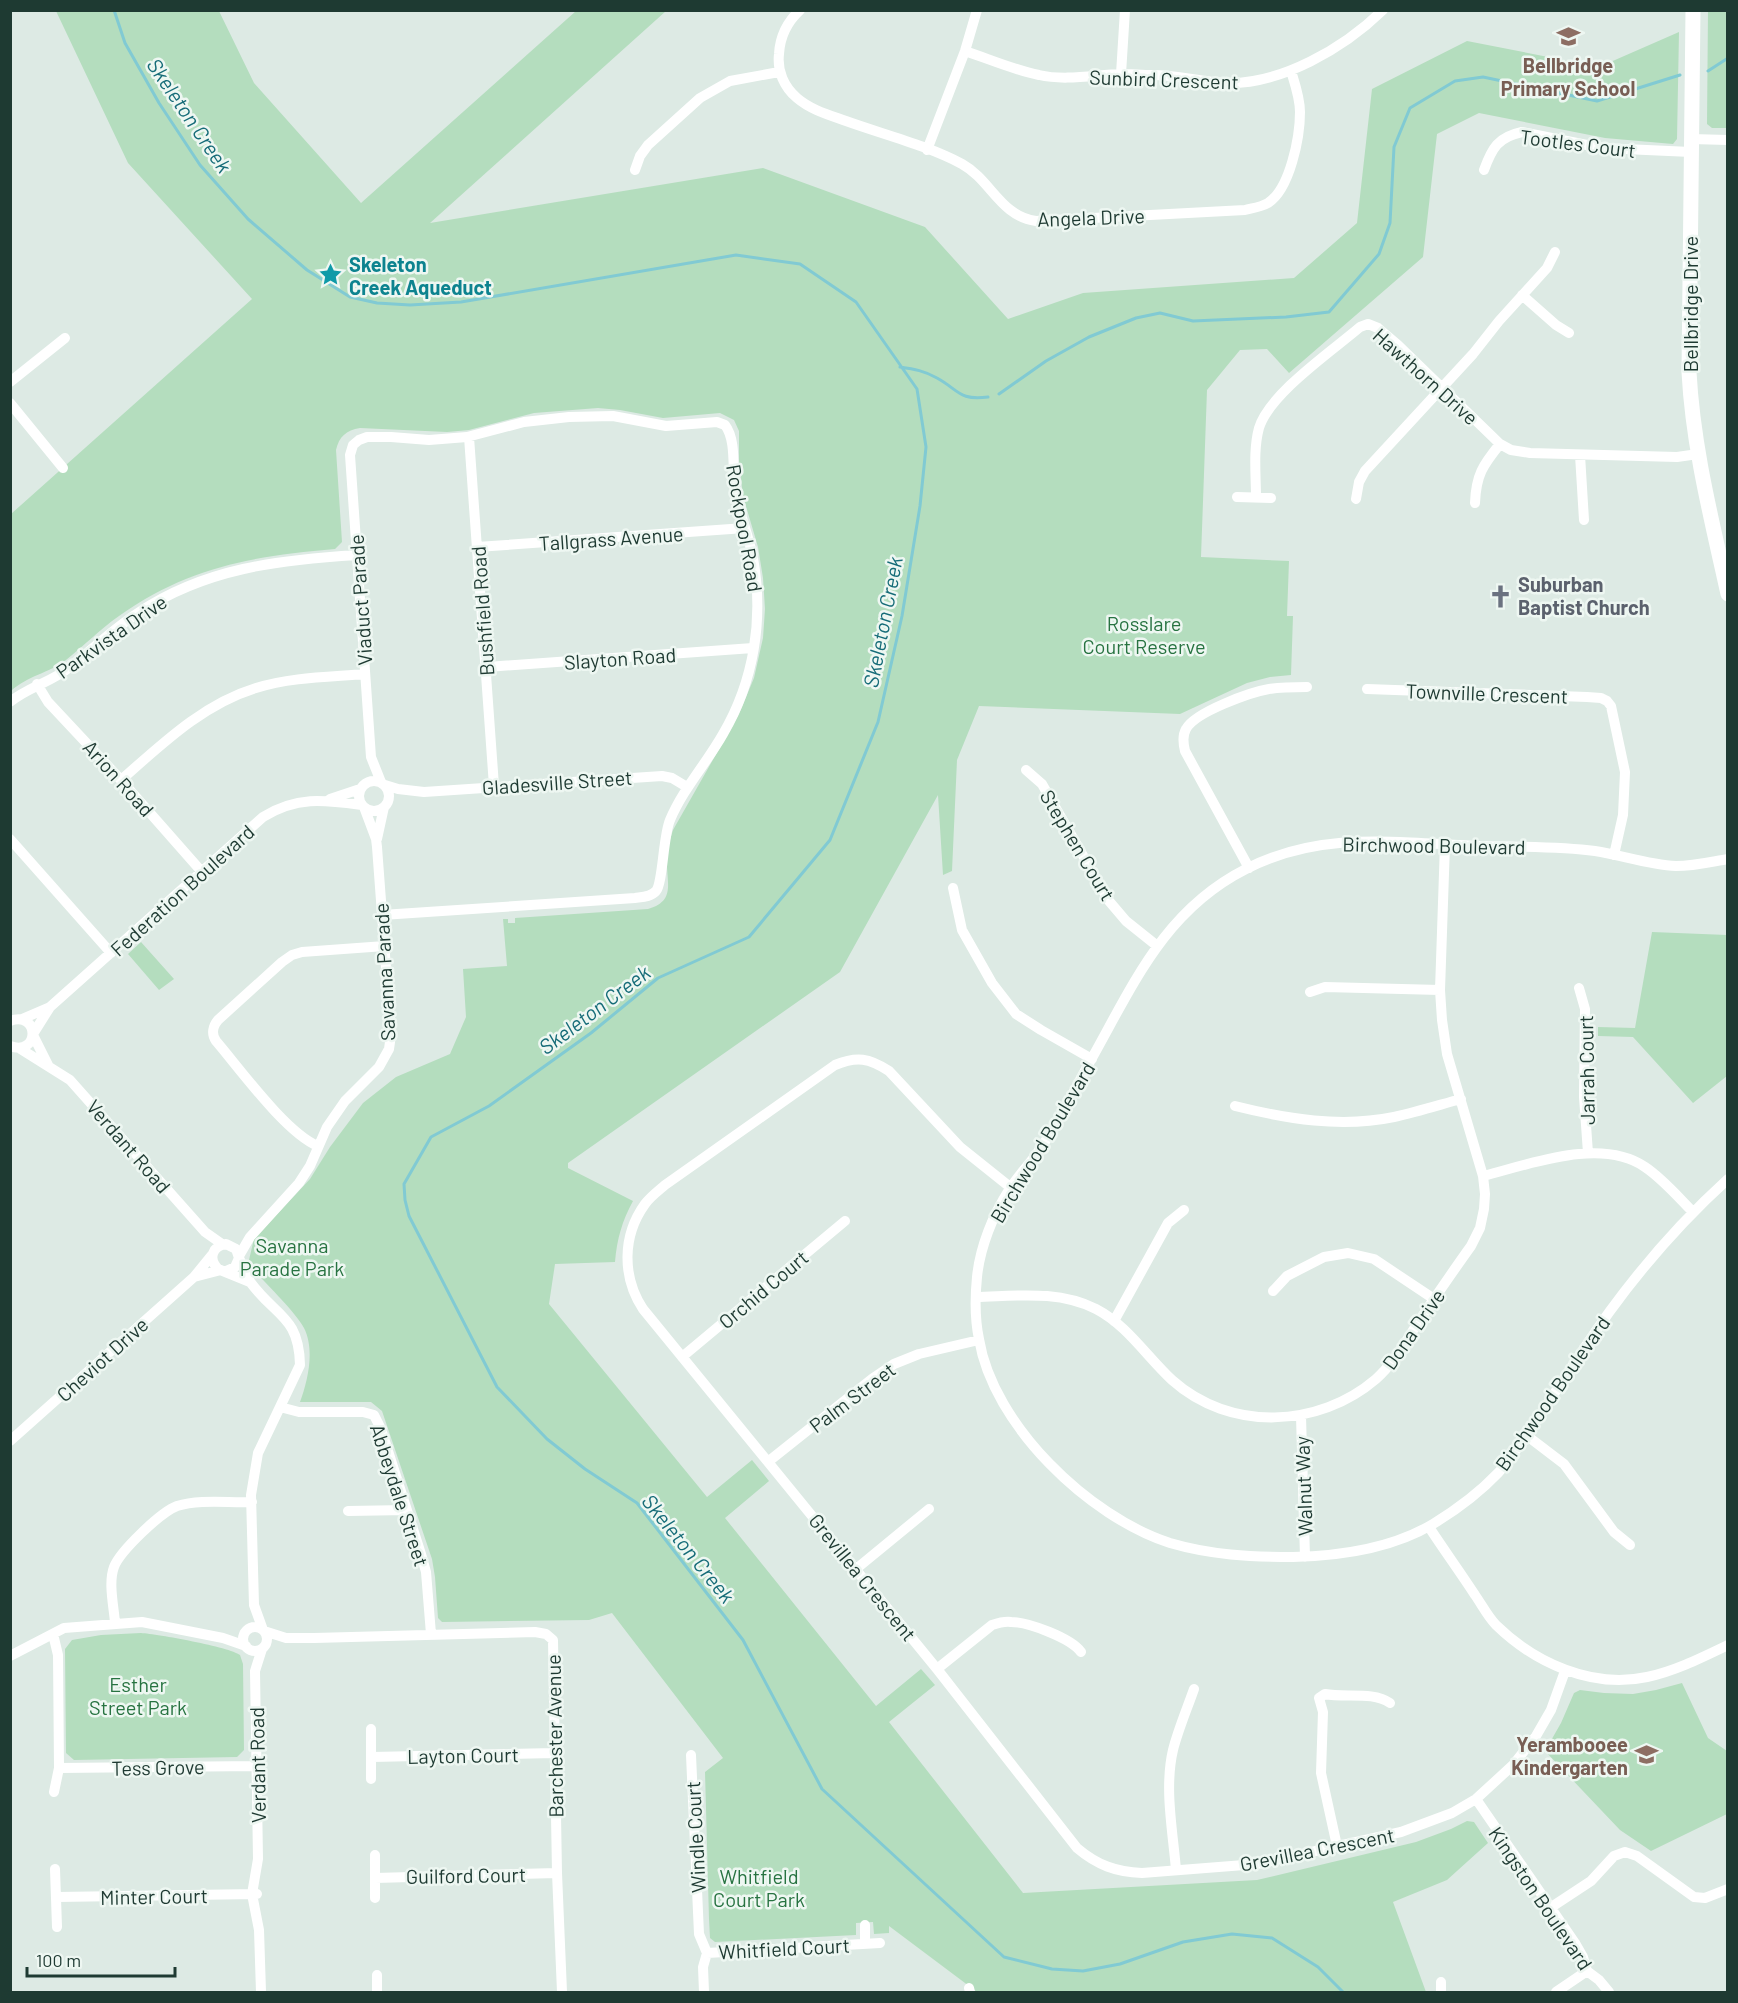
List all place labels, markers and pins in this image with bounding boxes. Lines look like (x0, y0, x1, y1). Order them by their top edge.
school or university icon: Bellbridge Primary School (1555, 24, 1581, 50)
place label: Bellbridge Primary School (1501, 53, 1635, 100)
place label: Skeleton Creek Aqueduct (349, 252, 492, 299)
place icon: Skeleton Creek Aqueduct (318, 262, 344, 288)
place label: Suburban Baptist Church (1518, 572, 1650, 619)
church icon: Suburban Baptist Church (1487, 583, 1513, 609)
place label: Yerambooee Kindergarten (1511, 1732, 1628, 1779)
school or university icon: Yerambooee Kindergarten (1633, 1742, 1659, 1768)

